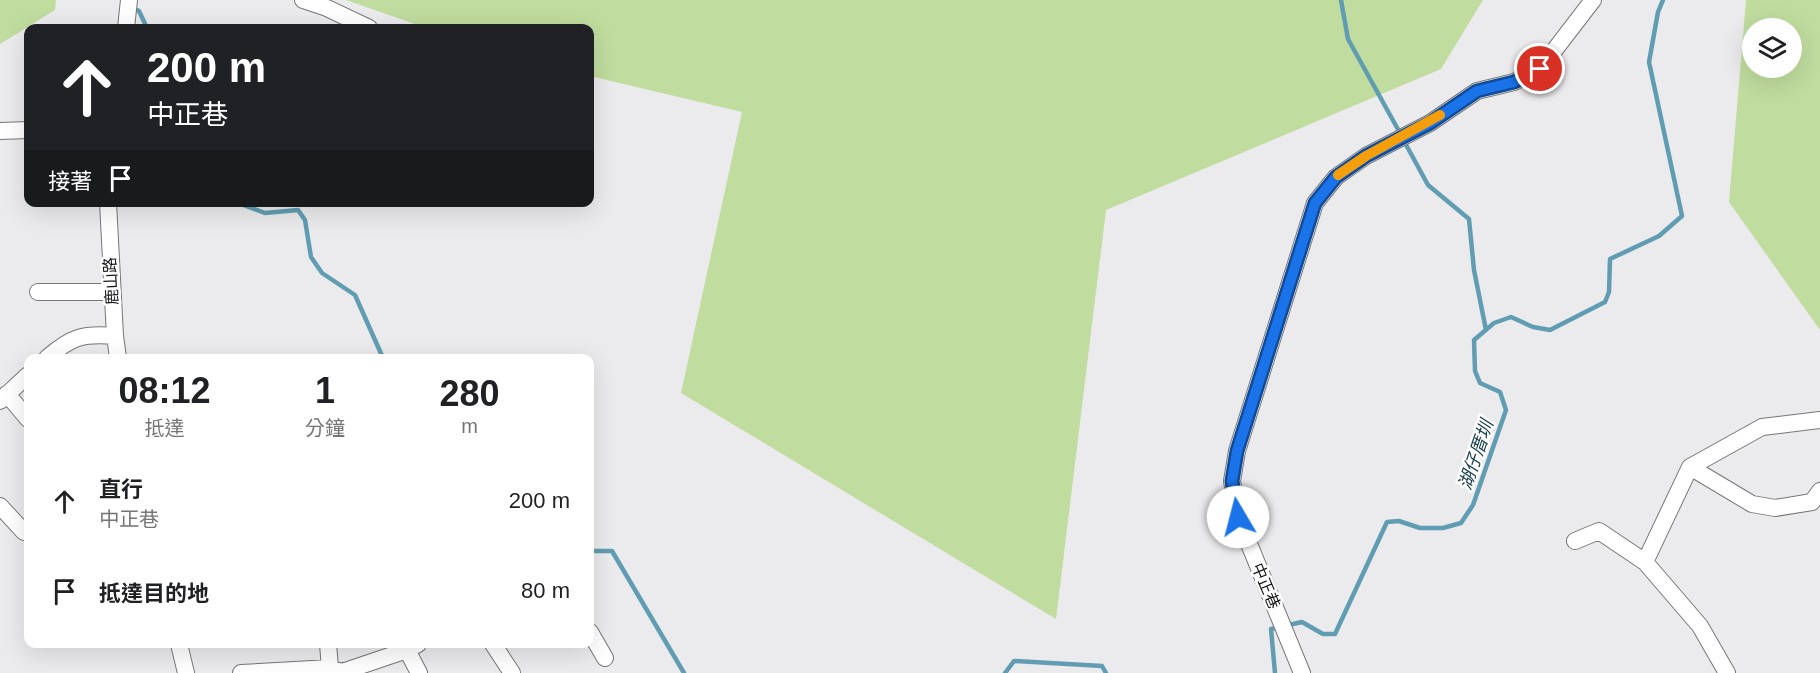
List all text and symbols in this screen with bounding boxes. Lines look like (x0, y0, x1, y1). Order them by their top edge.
map controls (1742, 18, 1802, 78)
button: layers (1742, 18, 1802, 78)
pin (1514, 43, 1565, 94)
text: 200 m (147, 44, 266, 91)
icon: ahead (48, 48, 126, 126)
icon: arrive (1523, 52, 1556, 85)
text: 中正巷 (147, 100, 228, 130)
icon: arrive (104, 162, 137, 195)
text: 接著 (48, 169, 92, 194)
street label: 鹿山路 (101, 257, 121, 305)
text: 08:12 (118, 370, 211, 411)
text: 1 (315, 370, 335, 411)
text: 280 (439, 373, 500, 414)
text: m (461, 415, 478, 437)
water label: 湖仔厝圳 (1455, 415, 1498, 492)
text: 抵達 (144, 417, 184, 439)
text: 分鐘 (305, 417, 345, 439)
text: 直行 (99, 477, 143, 502)
icon: ahead (48, 485, 81, 518)
position arrow (1206, 485, 1270, 549)
text: 200 m (509, 488, 570, 513)
text: 中正巷 (99, 508, 159, 530)
street label: 中正巷 (1249, 561, 1283, 611)
icon: arrive (48, 575, 81, 608)
text: 80 m (521, 578, 570, 603)
text: 抵達目的地 (99, 581, 209, 606)

